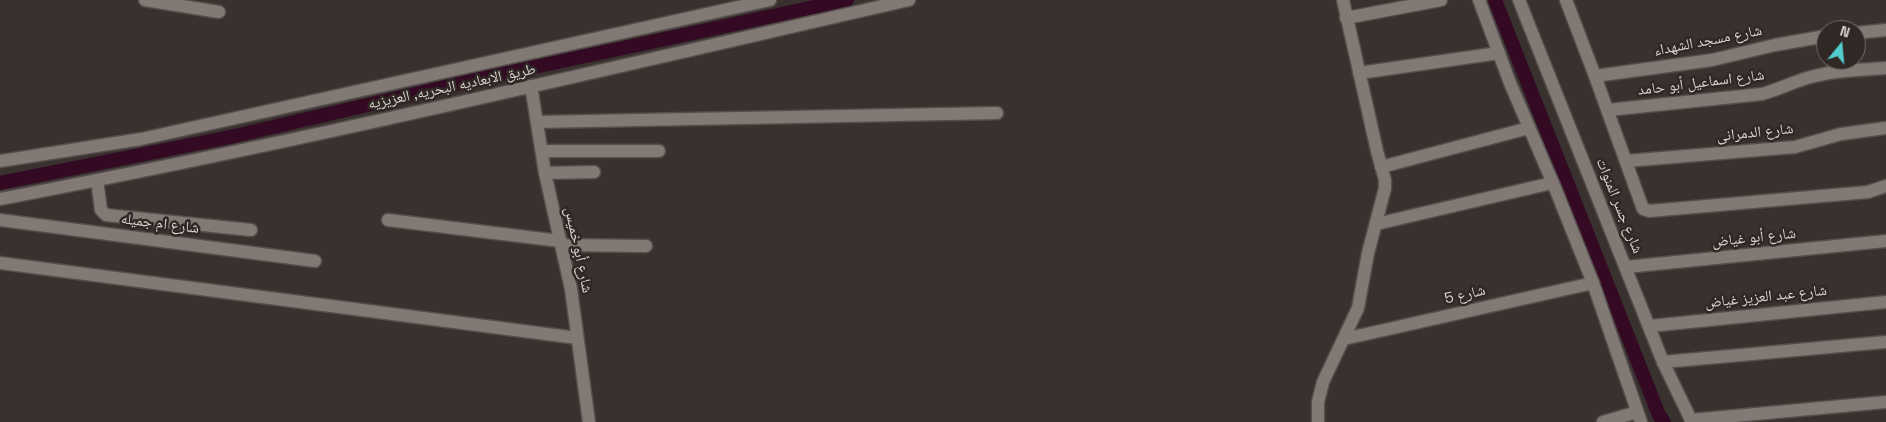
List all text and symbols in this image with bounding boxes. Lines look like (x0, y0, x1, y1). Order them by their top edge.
north arrow (1816, 20, 1866, 70)
street label: شارع مسجد الشهداء (1652, 22, 1764, 60)
text: N (1838, 22, 1852, 42)
street label: طريق الابعاديه البحريه, العزيزيه (367, 60, 537, 114)
street label: شارع اسماعيل أبو حامد (1637, 66, 1765, 100)
street label: شارع الدمرانى (1716, 120, 1794, 146)
street label: شارع جسر المنوات (1592, 156, 1646, 256)
street label: شارع أبو خميس (560, 205, 596, 295)
street label: شارع ام جميله (120, 210, 200, 238)
street label: شارع أبو غياض (1711, 225, 1797, 251)
street label: شارع 5 (1443, 282, 1487, 308)
street label: شارع عبد العزيز غياض (1704, 282, 1828, 312)

